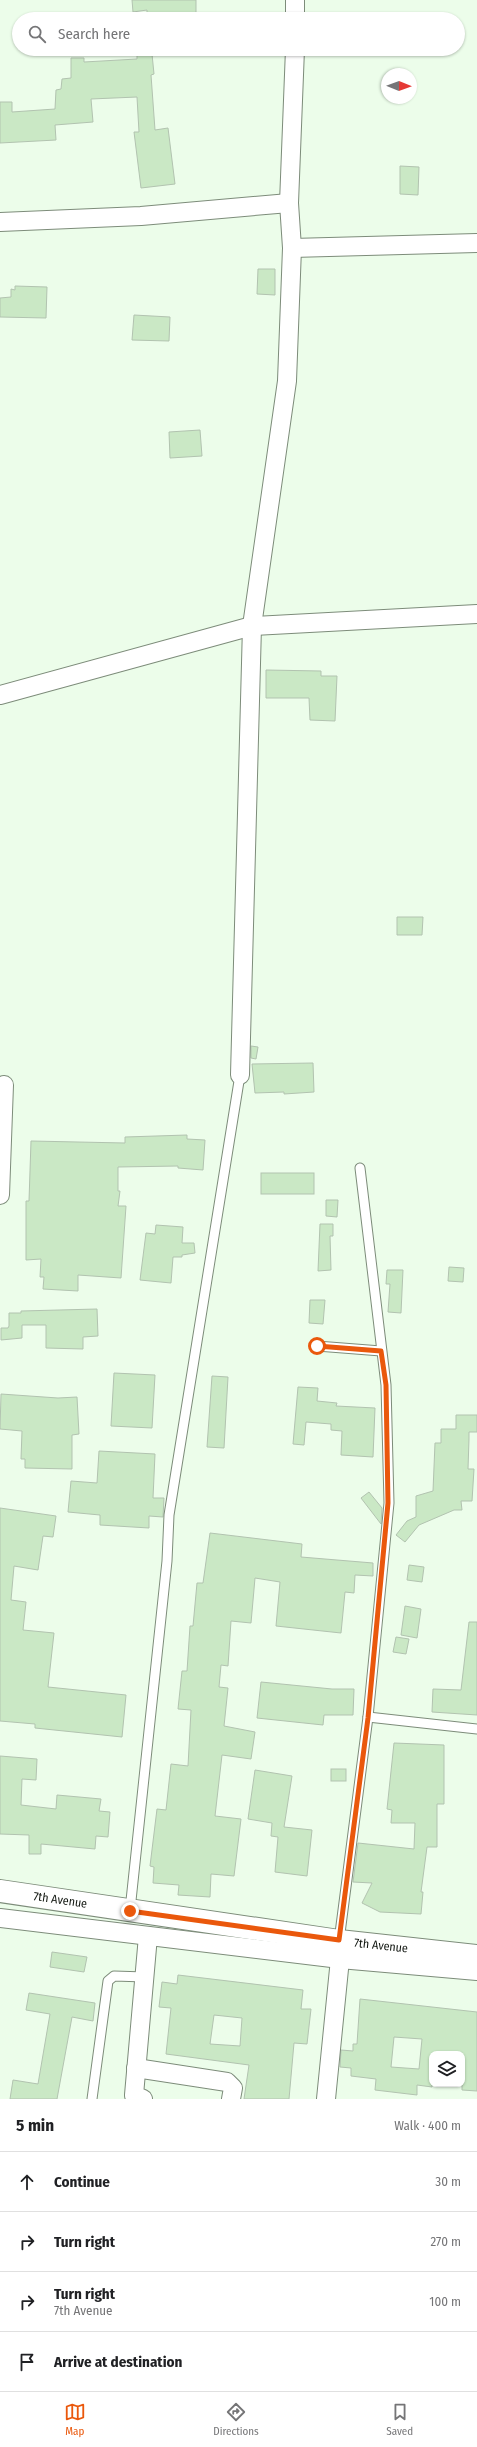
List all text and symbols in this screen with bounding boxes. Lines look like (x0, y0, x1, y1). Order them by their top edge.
search box (12, 12, 465, 56)
icon: search (26, 23, 48, 45)
text: Search here (58, 25, 130, 43)
north arrow (381, 68, 417, 104)
route start (308, 1337, 326, 1355)
street label: 7th Avenue (33, 1889, 88, 1911)
route end (121, 1902, 139, 1920)
street label: 7th Avenue (353, 1936, 409, 1955)
map controls (429, 2051, 465, 2087)
button: layers (429, 2051, 465, 2087)
text: 5 min (16, 2115, 54, 2136)
text: Walk · 400 m (394, 2118, 461, 2133)
icon: ahead (16, 2171, 38, 2193)
text: Continue (54, 2173, 110, 2191)
text: 30 m (435, 2174, 461, 2189)
icon: right (16, 2231, 38, 2253)
text: Turn right (54, 2233, 115, 2251)
text: 270 m (430, 2234, 461, 2249)
text: Turn right (54, 2285, 115, 2303)
icon: right (16, 2291, 38, 2313)
text: 100 m (429, 2294, 461, 2309)
text: 7th Avenue (54, 2303, 113, 2318)
icon: arrive (16, 2351, 38, 2373)
text: Arrive at destination (54, 2353, 182, 2371)
tab: Map (64, 2401, 86, 2438)
tab: Directions (213, 2401, 259, 2438)
tab: Saved (386, 2401, 413, 2438)

